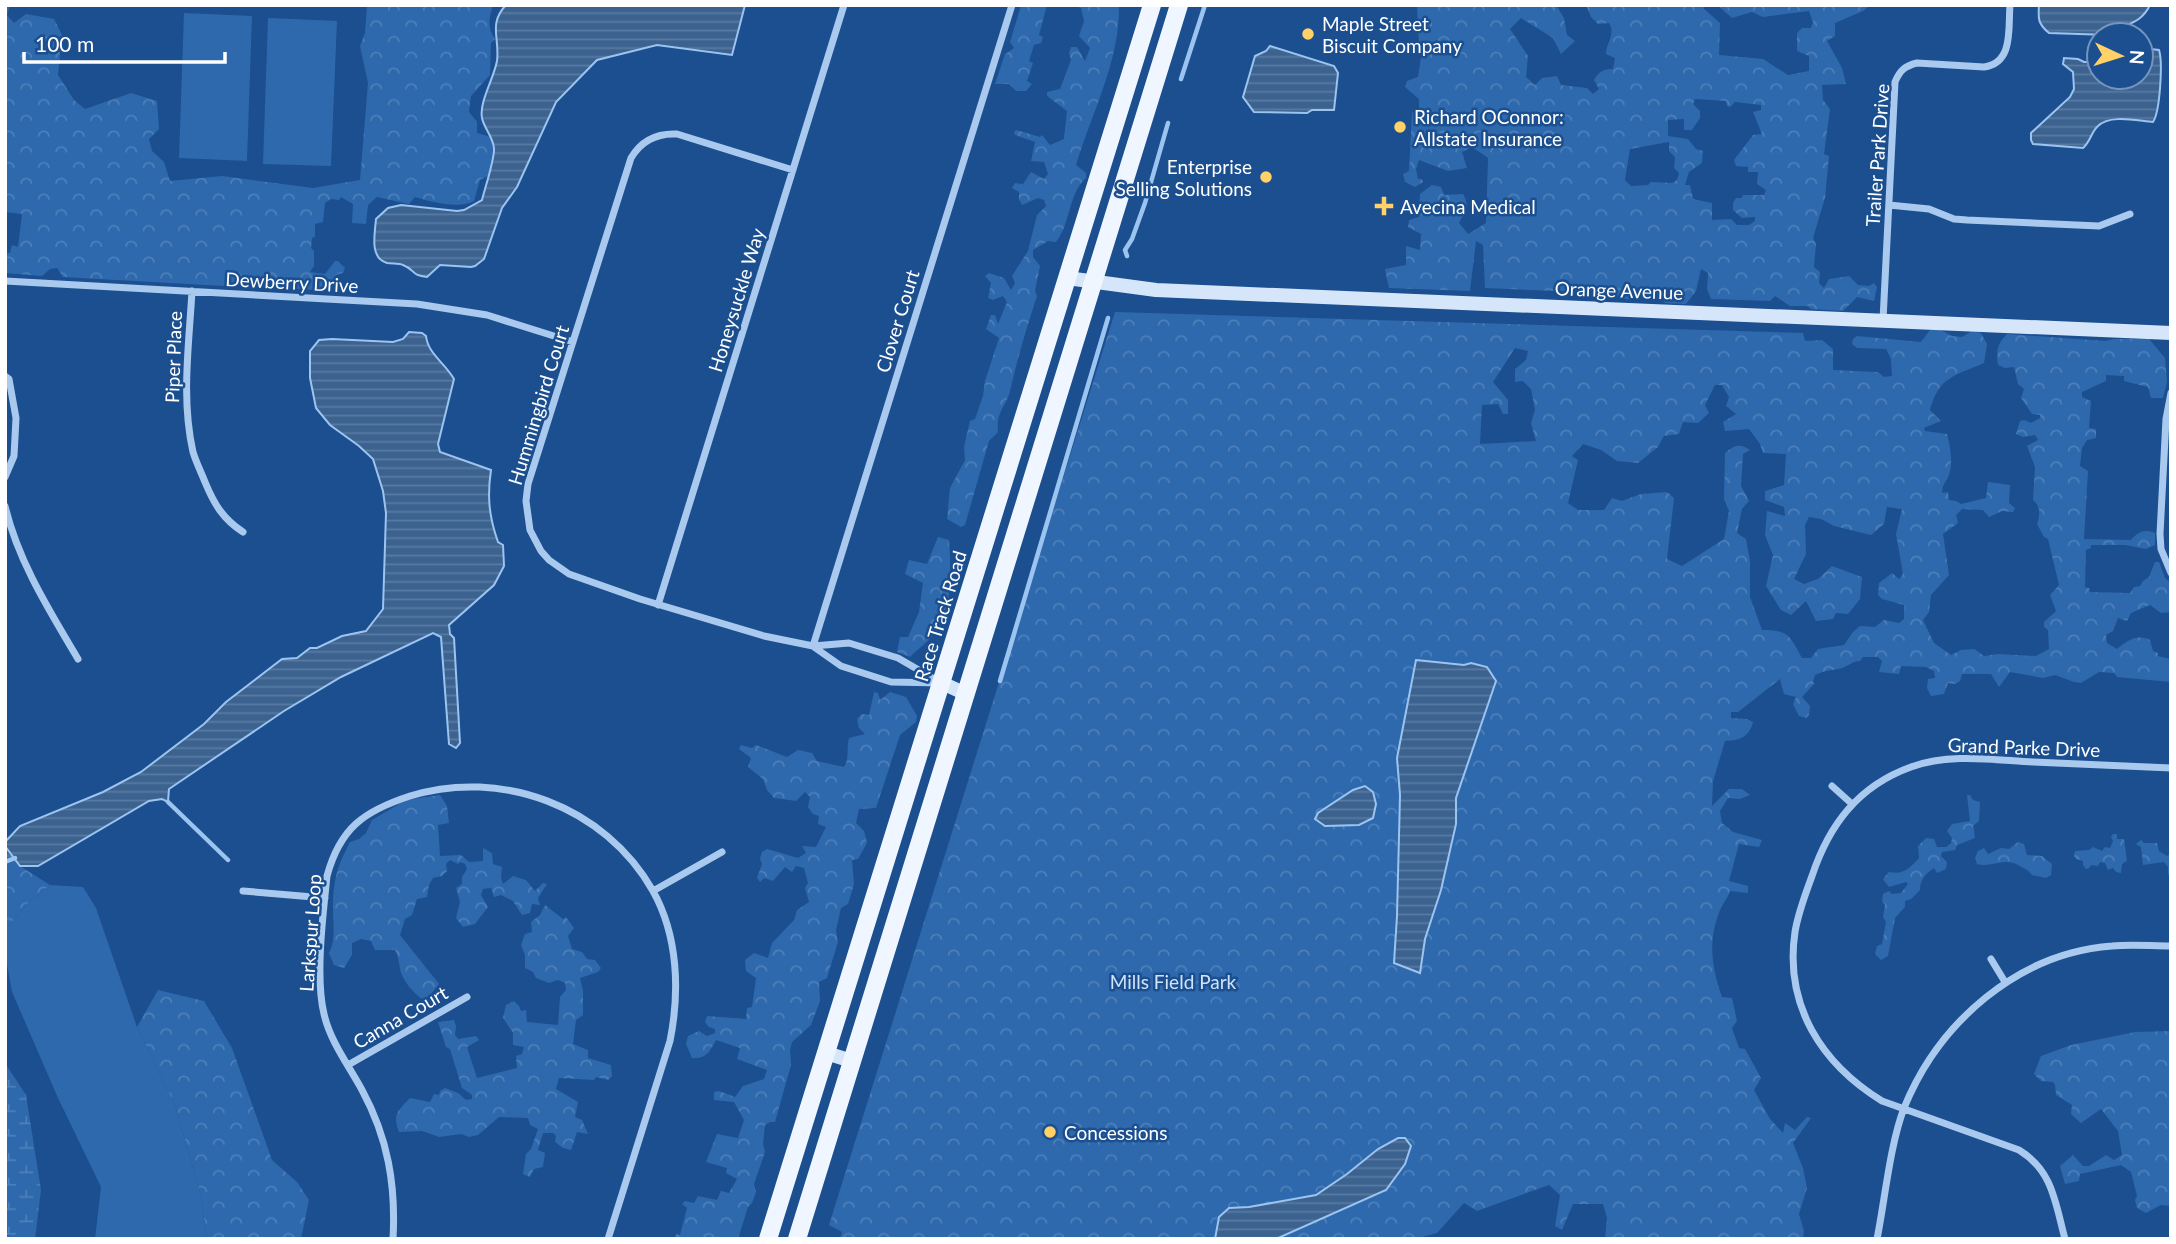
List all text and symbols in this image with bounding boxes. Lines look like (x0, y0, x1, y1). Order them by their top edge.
place label: Maple Street Biscuit Company (1322, 12, 1462, 57)
scale bar (24, 21, 226, 65)
north arrow (2085, 21, 2155, 91)
marker: Maple Street Biscuit Company (1300, 26, 1316, 42)
text: 100 m (35, 31, 94, 56)
text: N (2125, 49, 2149, 65)
street label: Trailer Park Drive (1861, 83, 1893, 227)
place label: Richard OConnor: Allstate Insurance (1414, 105, 1564, 150)
marker: Richard OConnor: Allstate Insurance (1392, 119, 1408, 135)
place label: Enterprise Selling Solutions (1115, 155, 1252, 200)
marker: Enterprise Selling Solutions (1258, 169, 1274, 185)
place label: Avecina Medical (1400, 195, 1536, 218)
marker: Avecina Medical (1374, 196, 1394, 216)
street label: Honeysuckle Way (703, 225, 769, 375)
street label: Dewberry Drive (225, 267, 359, 297)
street label: Clover Court (870, 267, 924, 375)
street label: Orange Avenue (1554, 276, 1684, 304)
street label: Piper Place (160, 311, 186, 403)
street label: Hummingbird Court (503, 322, 573, 488)
street label: Race Track Road (909, 548, 971, 684)
street label: Grand Parke Drive (1947, 733, 2101, 761)
street label: Larkspur Loop (294, 873, 326, 993)
park label: Mills Field Park (1110, 970, 1237, 993)
street label: Canna Court (349, 981, 451, 1053)
place label: Concessions (1064, 1121, 1167, 1144)
marker: Concessions (1042, 1124, 1058, 1140)

